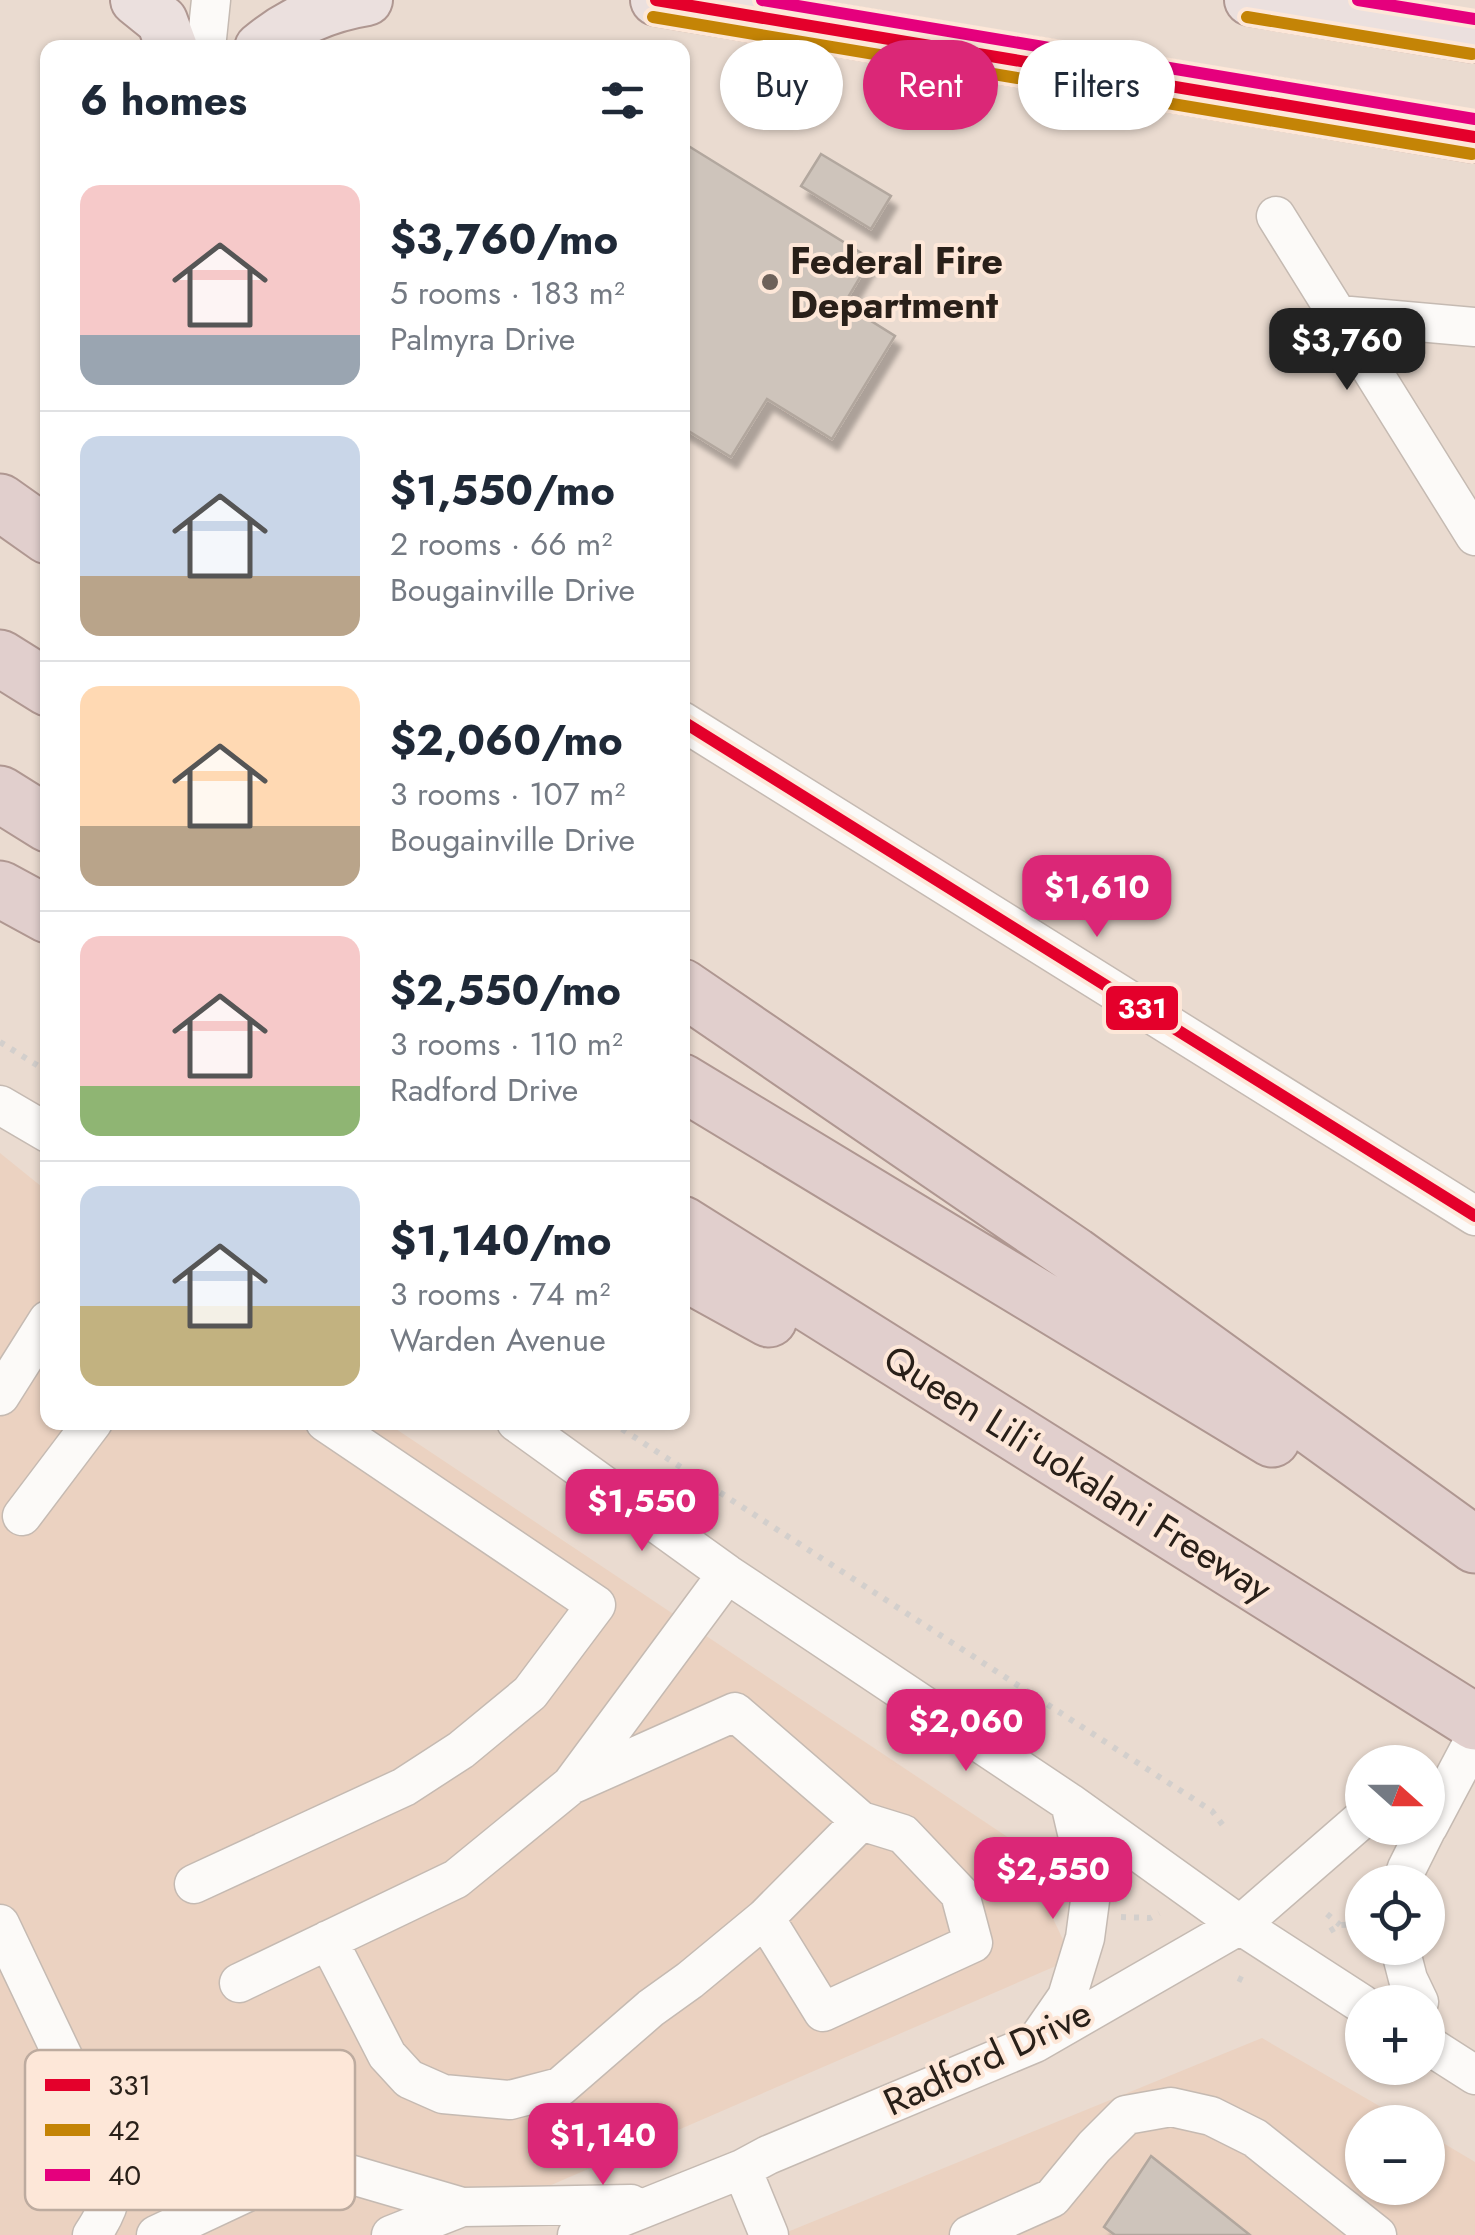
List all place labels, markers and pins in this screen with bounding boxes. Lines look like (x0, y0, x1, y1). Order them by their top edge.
place label: Federal Fire Department (790, 233, 1003, 332)
marker: Federal Fire Department (759, 271, 781, 293)
pin: $3,760 (1266, 308, 1428, 393)
pin: $1,610 (1016, 855, 1178, 940)
pin: $1,550 (561, 1469, 723, 1554)
pin: $2,060 (885, 1689, 1047, 1774)
pin: $2,550 (972, 1837, 1134, 1922)
pin: $1,140 (522, 2103, 684, 2188)

